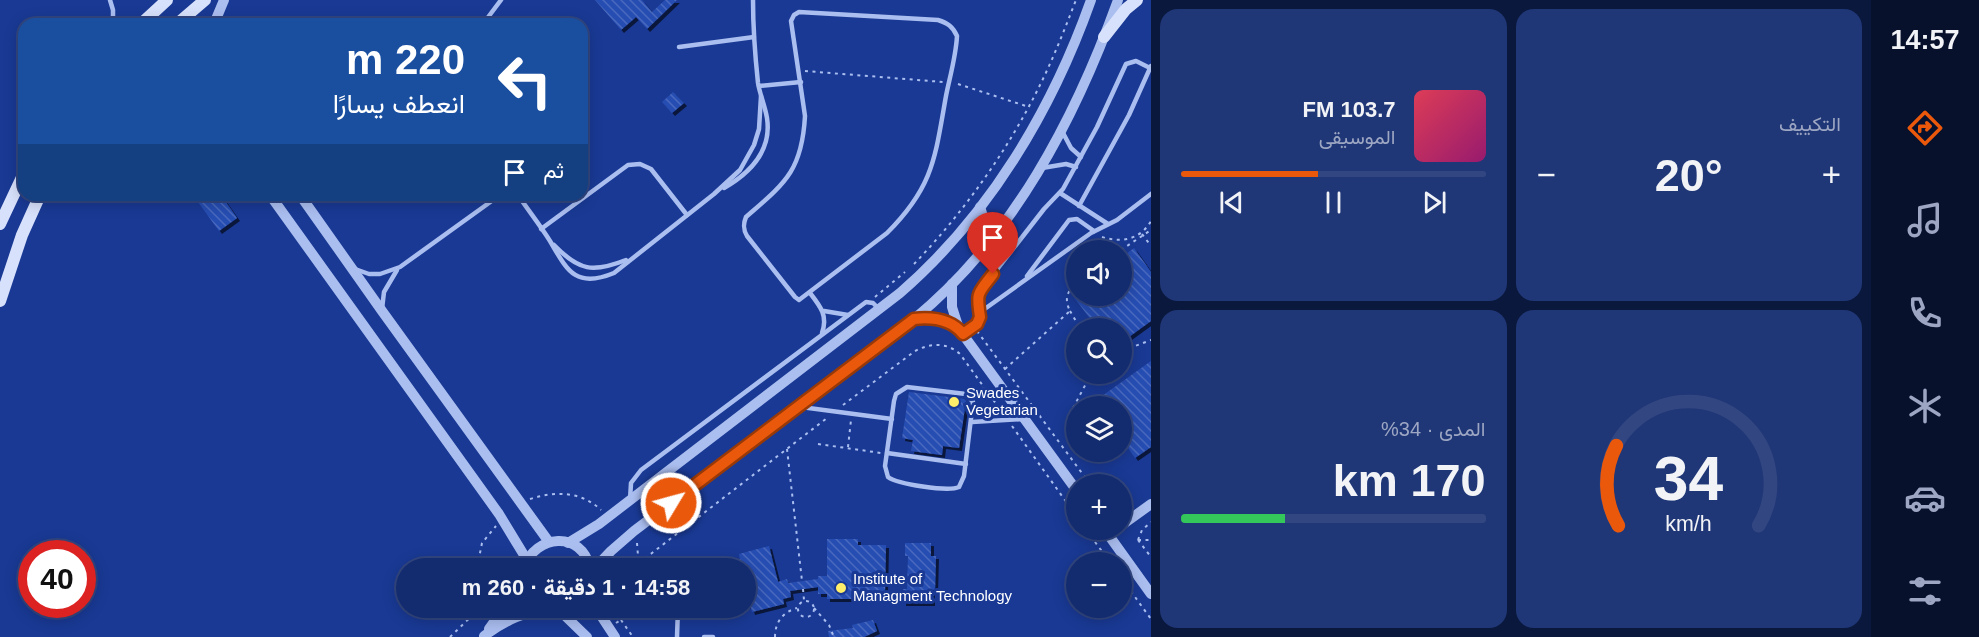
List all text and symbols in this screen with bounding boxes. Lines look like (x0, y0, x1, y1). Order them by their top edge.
text: 14:57 (1890, 25, 1960, 55)
text: 220 m (346, 36, 465, 83)
icon: left (486, 42, 564, 120)
text: انعطف يسارًا (333, 89, 465, 119)
text: 103.7 FM (1303, 97, 1396, 122)
icon: directions (1904, 107, 1946, 149)
text: التكييف (1779, 113, 1841, 135)
text: الموسيقى (1319, 126, 1396, 148)
text: 20° (1655, 150, 1723, 201)
icon: arrive (498, 156, 531, 189)
text: − (1537, 156, 1556, 193)
text: + (1822, 156, 1841, 193)
text: ثم (543, 158, 564, 183)
icon: previous (1215, 186, 1248, 219)
icon: pause (1317, 186, 1350, 219)
icon: next (1418, 186, 1451, 219)
icon: music (1904, 199, 1946, 241)
pin (967, 212, 1018, 274)
icon: arrive (976, 221, 1009, 254)
map controls (1066, 240, 1132, 618)
button: sound (1066, 240, 1132, 306)
icon: phone (1904, 292, 1946, 334)
button: search (1066, 318, 1132, 384)
place label: Swades Vegetarian (966, 384, 1038, 418)
icon: climate (1904, 385, 1946, 427)
marker: Swades Vegetarian (947, 395, 961, 409)
button: layers (1066, 396, 1132, 462)
text: المدى · 34% (1381, 418, 1486, 440)
text: 34 (1654, 444, 1724, 513)
text: 170 km (1333, 455, 1486, 506)
position arrow (639, 471, 703, 535)
button: + (1066, 474, 1132, 540)
icon: car (1904, 477, 1946, 519)
text: km/h (1666, 512, 1712, 536)
speed limit sign: 40 (18, 540, 96, 618)
button: − (1066, 552, 1132, 618)
place label: Institute of Managment Technology (853, 570, 1012, 604)
icon: filters (1904, 570, 1946, 612)
text: 14:58 · 1 دقيقة · 260 m (462, 575, 690, 600)
marker: Institute of Managment Technology (834, 581, 848, 595)

